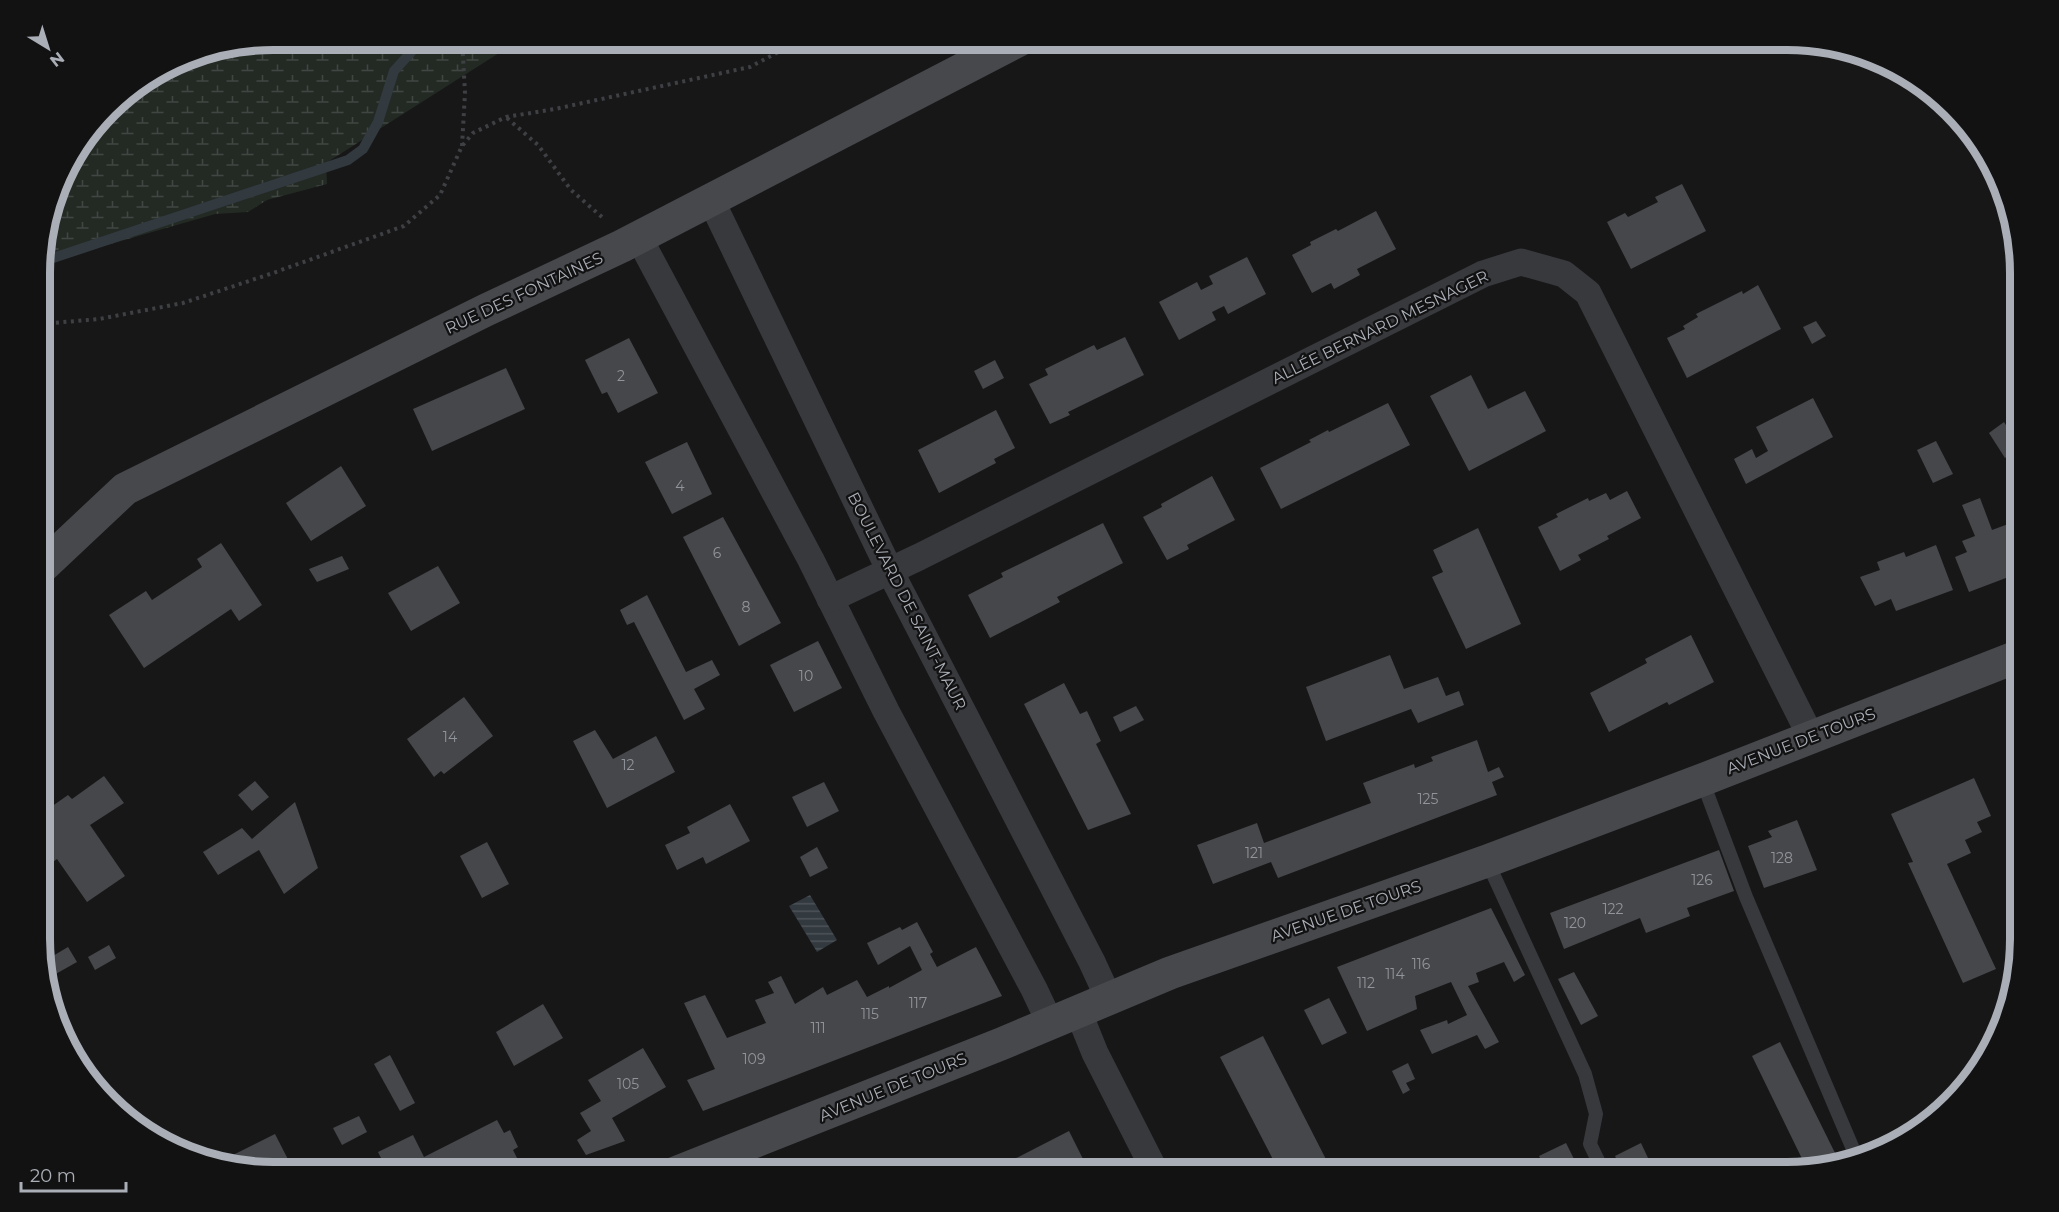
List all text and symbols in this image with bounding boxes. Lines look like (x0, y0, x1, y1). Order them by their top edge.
north arrow (18, 18, 78, 78)
text: N (46, 48, 68, 71)
street label: RUE DES FONTAINES (442, 248, 606, 338)
street label: ALLÉE BERNARD MESNAGER (1269, 266, 1491, 388)
house number: 2 (617, 367, 625, 385)
house number: 4 (675, 477, 685, 495)
street label: BOULEVARD DE SAINT-MAUR (844, 489, 970, 713)
house number: 6 (713, 544, 722, 562)
house number: 8 (742, 598, 751, 616)
house number: 10 (799, 667, 813, 685)
street label: AVENUE DE TOURS (1724, 704, 1878, 778)
house number: 14 (443, 728, 458, 746)
house number: 12 (621, 756, 635, 774)
house number: 125 (1418, 790, 1439, 808)
house number: 121 (1245, 844, 1263, 862)
house number: 128 (1771, 849, 1793, 867)
house number: 126 (1691, 871, 1713, 889)
street label: AVENUE DE TOURS (1268, 876, 1424, 946)
house number: 122 (1603, 900, 1624, 918)
house number: 120 (1564, 914, 1586, 932)
house number: 116 (1412, 955, 1431, 973)
house number: 114 (1385, 965, 1405, 983)
house number: 112 (1357, 974, 1375, 992)
house number: 117 (909, 994, 927, 1012)
house number: 115 (861, 1005, 879, 1023)
house number: 111 (810, 1019, 826, 1037)
street label: AVENUE DE TOURS (816, 1049, 970, 1125)
house number: 109 (743, 1050, 765, 1068)
house number: 105 (617, 1075, 639, 1093)
scale bar (21, 1155, 126, 1193)
text: 20 m (30, 1165, 76, 1187)

